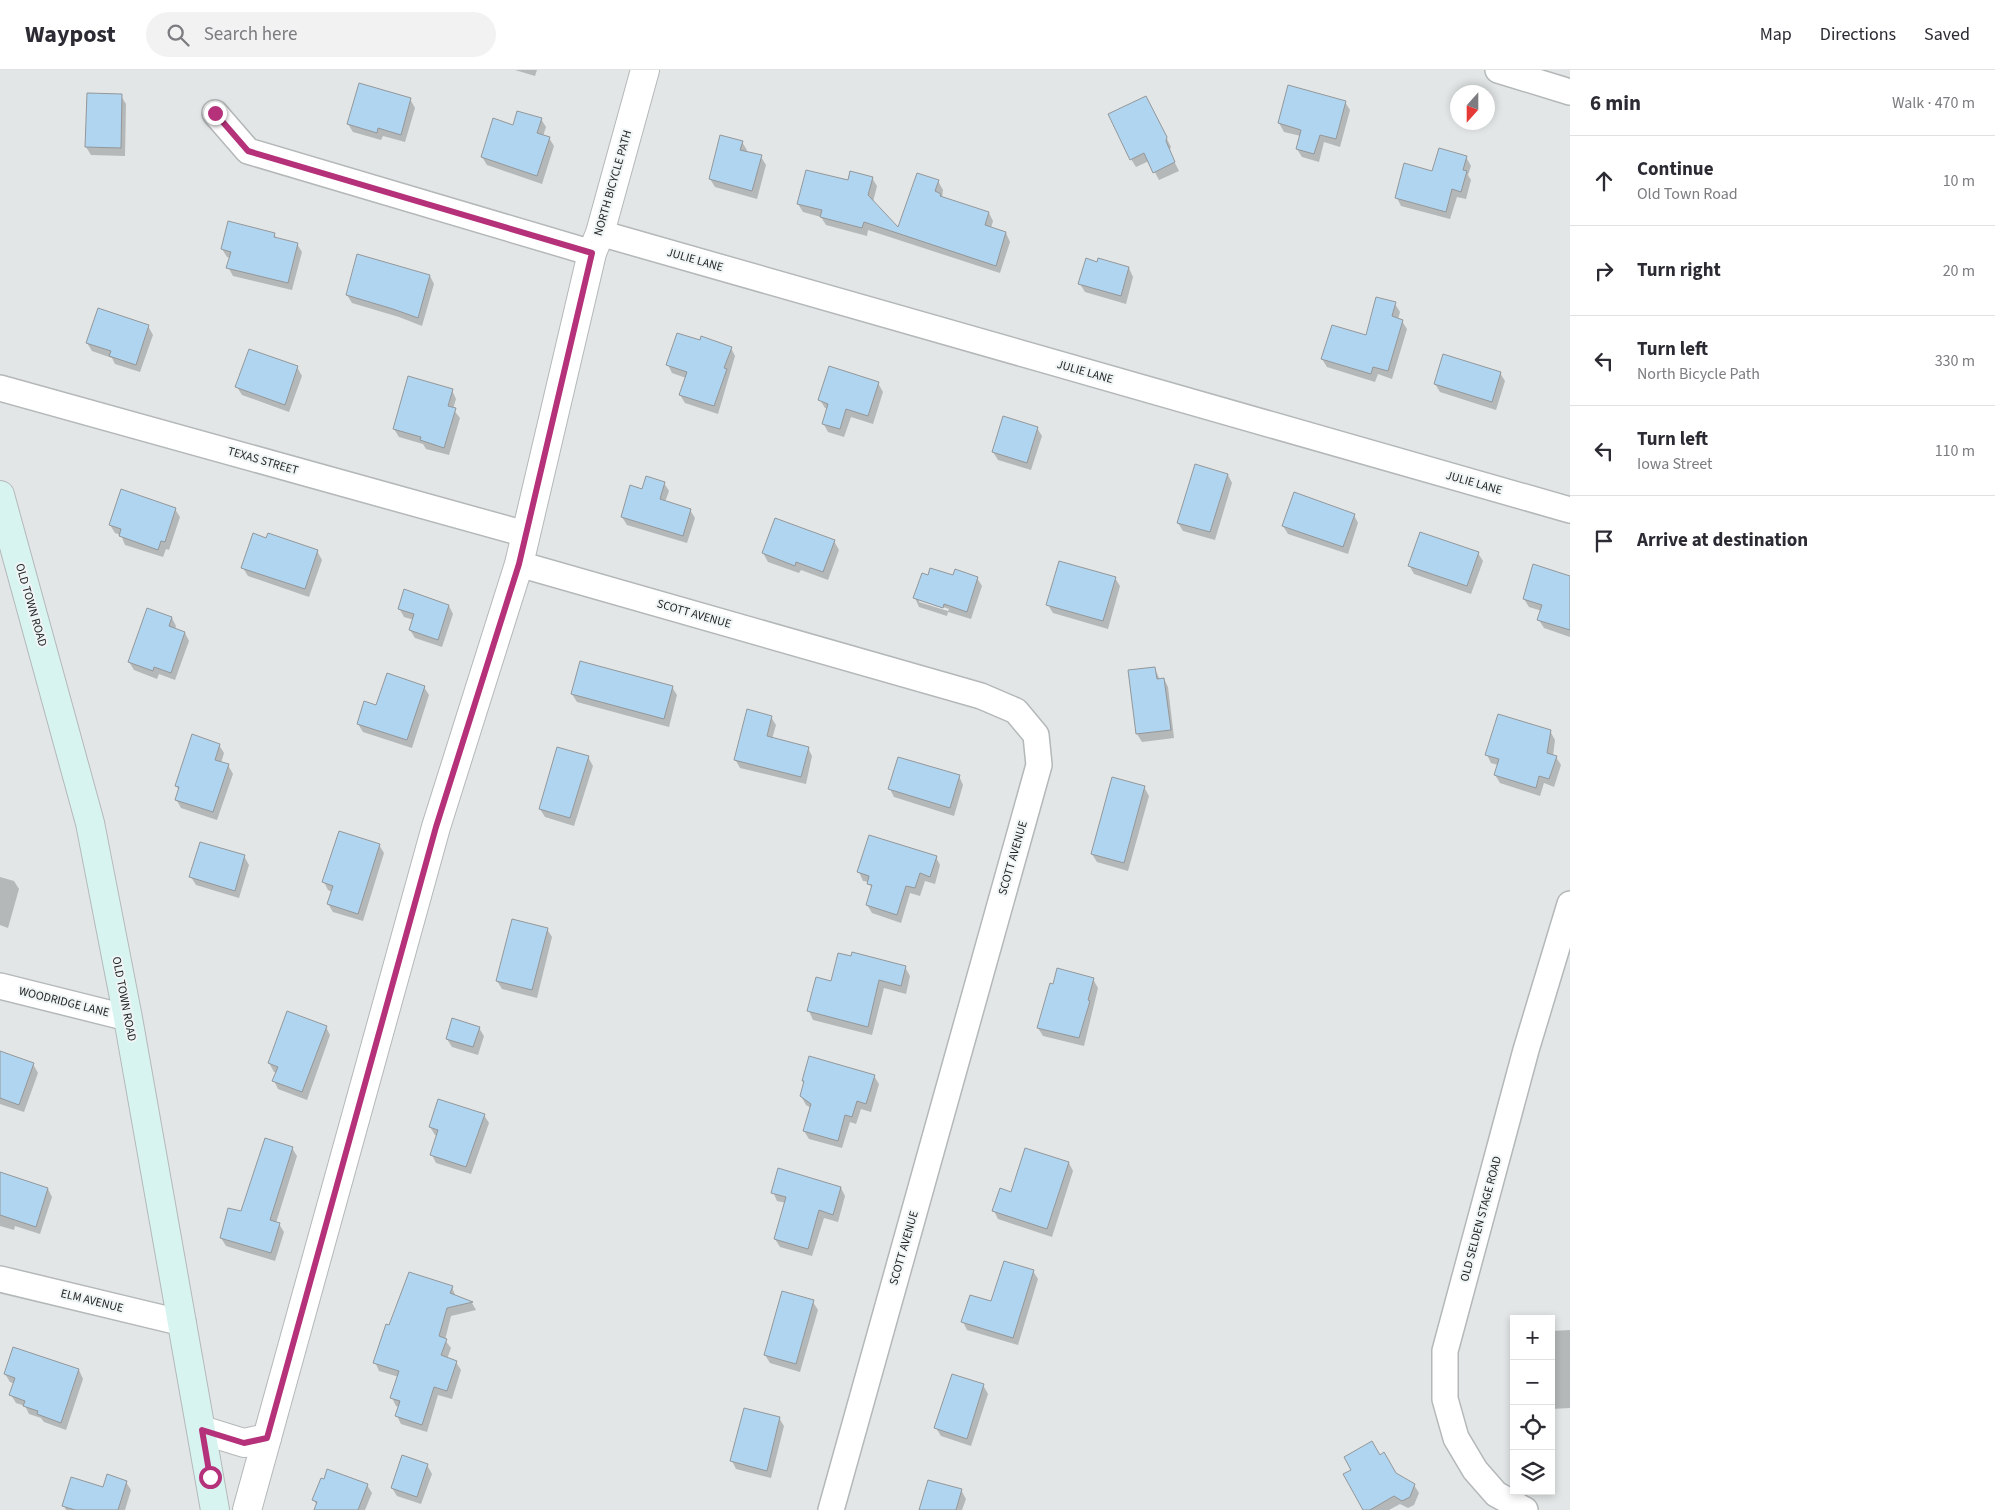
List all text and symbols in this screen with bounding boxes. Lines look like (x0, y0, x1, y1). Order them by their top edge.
search box (146, 12, 496, 57)
text: Waypost (25, 17, 116, 52)
icon: search (164, 21, 192, 49)
text: Search here (204, 21, 297, 48)
text: Map (1760, 22, 1792, 47)
text: Directions (1820, 22, 1896, 47)
text: Saved (1924, 22, 1970, 47)
north arrow (1450, 85, 1495, 130)
text: 6 min (1590, 88, 1641, 118)
text: Walk · 470 m (1892, 92, 1975, 114)
route end (204, 102, 227, 125)
street label: NORTH BICYCLE PATH (590, 128, 636, 238)
text: Continue (1637, 156, 1714, 183)
icon: ahead (1590, 167, 1618, 195)
text: 10 m (1943, 170, 1975, 192)
text: Old Town Road (1637, 183, 1738, 205)
street label: JULIE LANE (665, 244, 725, 276)
icon: right (1590, 257, 1618, 285)
text: Turn right (1637, 257, 1721, 284)
text: 20 m (1943, 260, 1975, 282)
text: Turn left (1637, 336, 1708, 363)
icon: left (1590, 347, 1618, 375)
text: 330 m (1935, 350, 1975, 372)
street label: JULIE LANE (1055, 356, 1115, 388)
text: North Bicycle Path (1637, 363, 1760, 385)
text: Turn left (1637, 426, 1708, 453)
icon: left (1590, 437, 1618, 465)
text: 110 m (1935, 440, 1975, 462)
street label: TEXAS STREET (226, 443, 301, 479)
text: Iowa Street (1637, 453, 1713, 475)
street label: JULIE LANE (1444, 467, 1504, 499)
icon: arrive (1590, 527, 1618, 555)
text: Arrive at destination (1637, 527, 1808, 554)
street label: OLD TOWN ROAD (11, 561, 51, 649)
street label: SCOTT AVENUE (655, 595, 733, 633)
street label: SCOTT AVENUE (994, 819, 1032, 897)
street label: OLD TOWN ROAD (107, 955, 141, 1043)
street label: WOODRIDGE LANE (17, 983, 111, 1021)
street label: OLD SELDEN STAGE ROAD (1456, 1154, 1506, 1284)
street label: SCOTT AVENUE (885, 1209, 923, 1287)
street label: ELM AVENUE (59, 1285, 125, 1317)
map controls (1510, 1315, 1555, 1495)
button: + (1510, 1315, 1555, 1360)
button: − (1510, 1360, 1555, 1405)
button: locate (1510, 1405, 1555, 1450)
button: layers (1510, 1450, 1555, 1495)
route start (199, 1466, 222, 1489)

